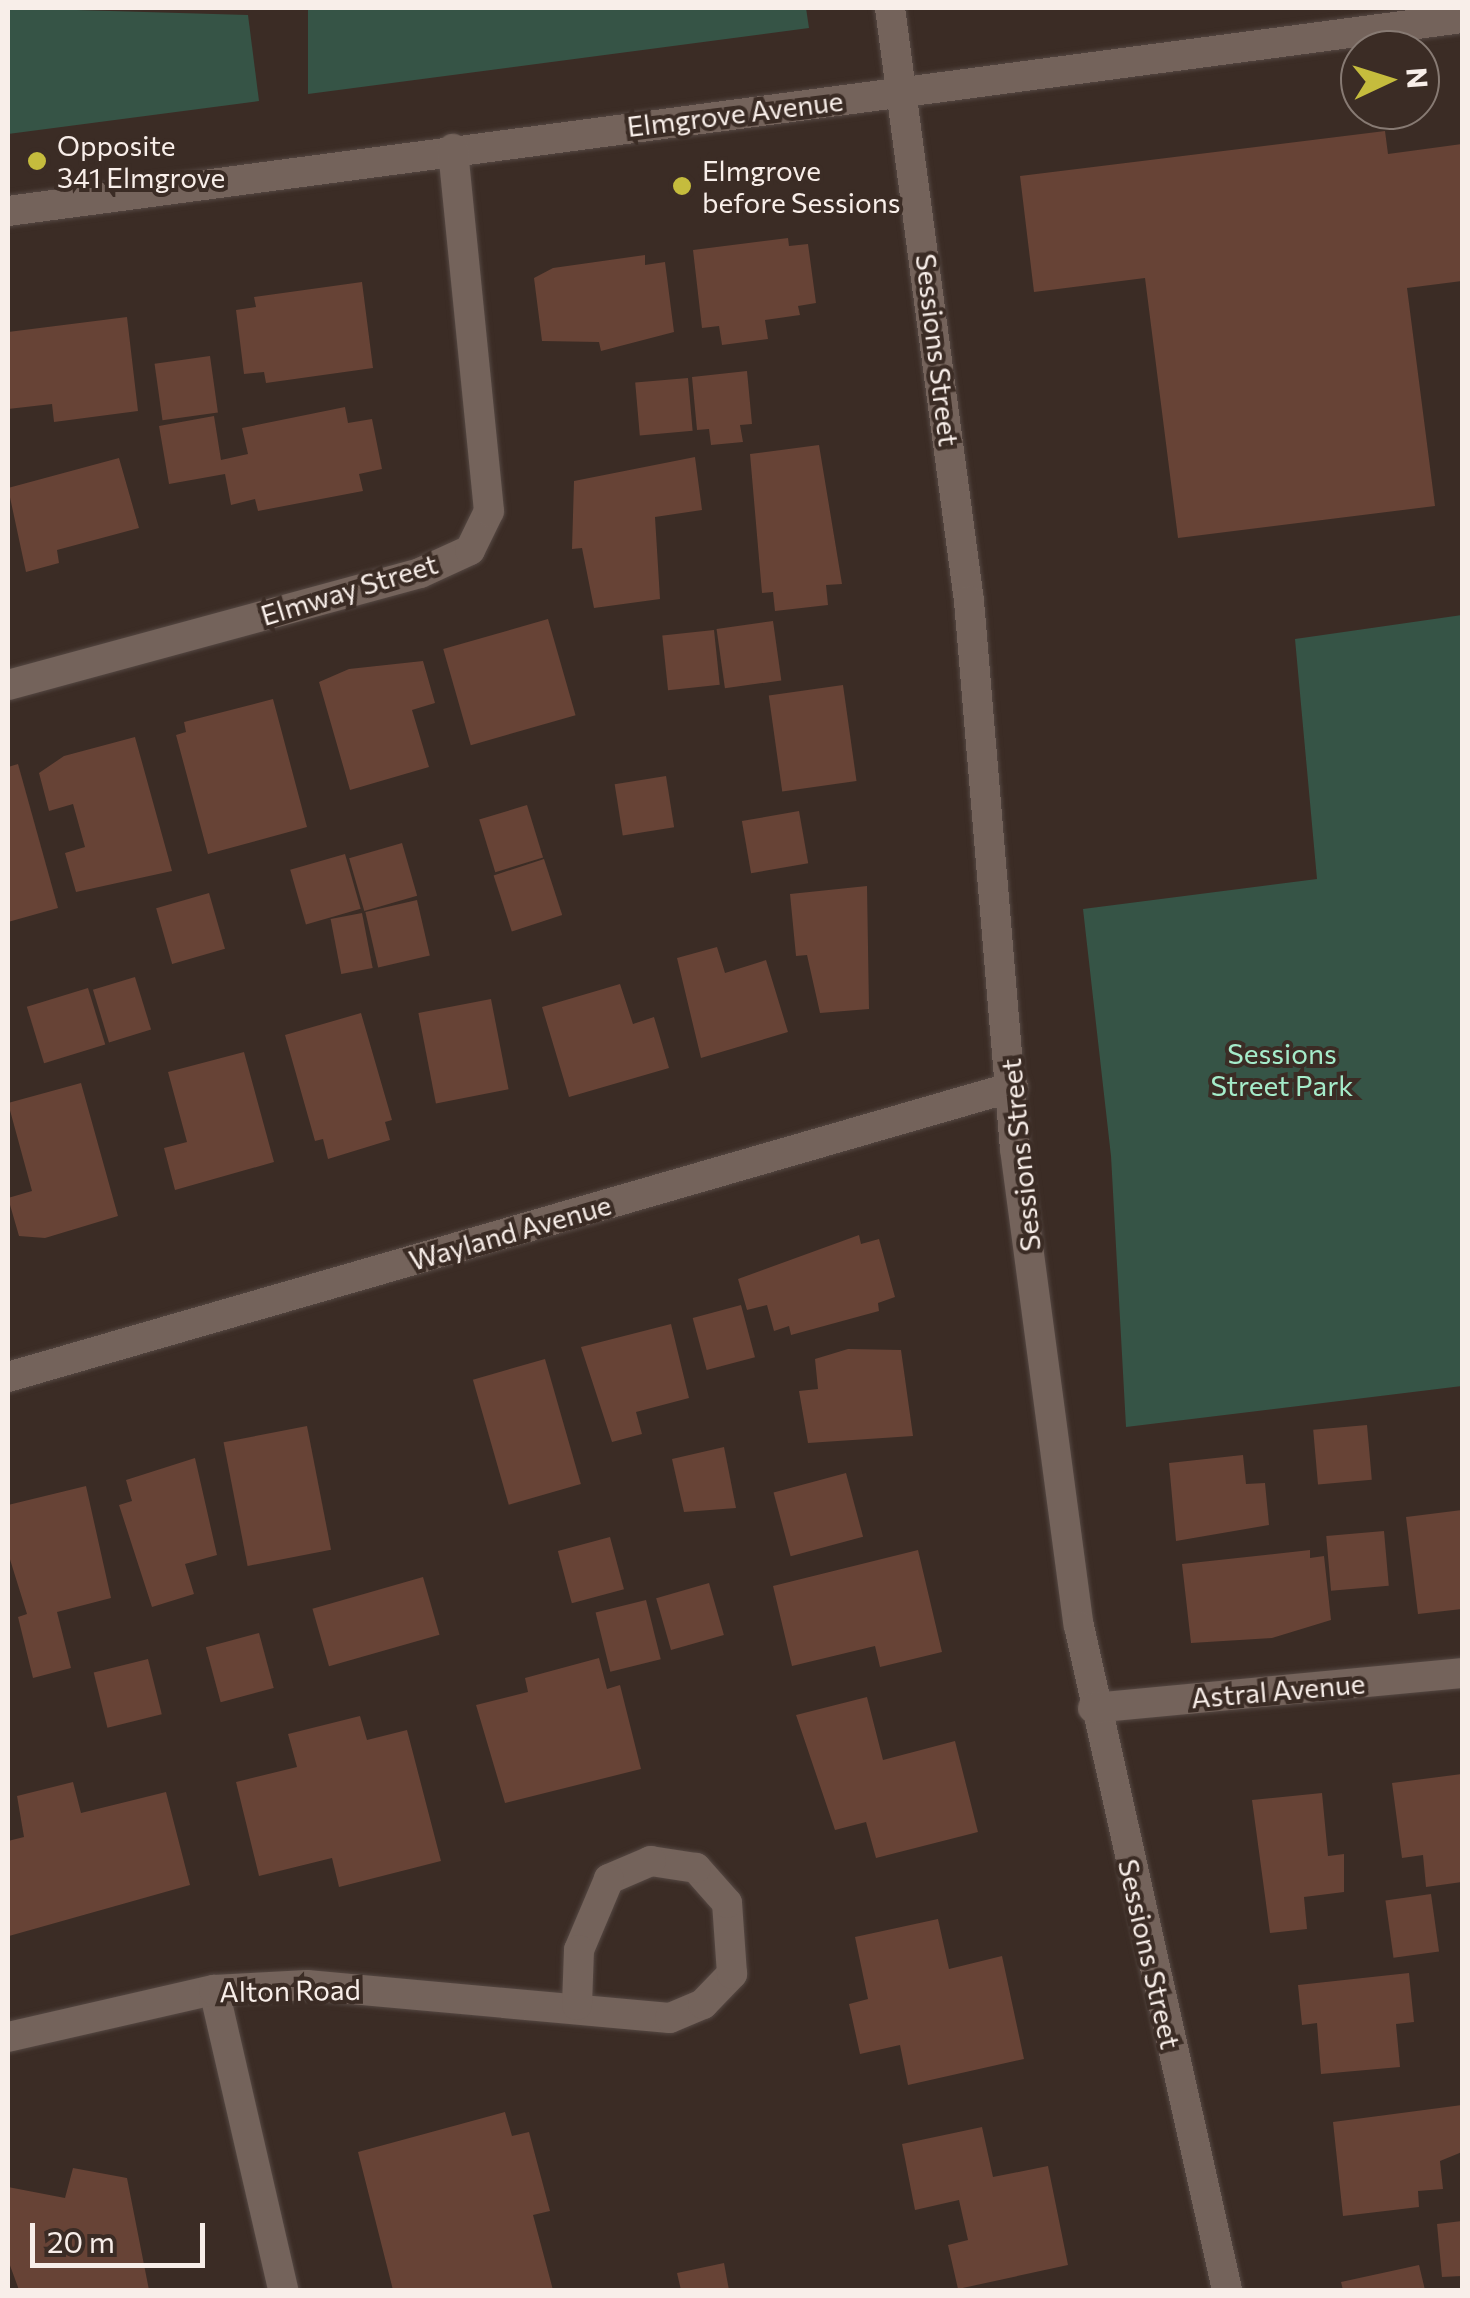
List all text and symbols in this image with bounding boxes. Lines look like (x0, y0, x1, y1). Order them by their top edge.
north arrow (1340, 30, 1440, 130)
text: N (1400, 66, 1436, 90)
street label: Elmgrove Avenue (625, 83, 845, 143)
place label: Opposite 341 Elmgrove (57, 128, 225, 194)
marker: Opposite 341 Elmgrove (26, 150, 48, 172)
place label: Elmgrove before Sessions (702, 153, 900, 219)
marker: Elmgrove before Sessions (671, 175, 693, 197)
street label: Sessions Street (910, 252, 966, 448)
street label: Elmway Street (256, 546, 442, 632)
park label: Sessions Street Park (1210, 1036, 1354, 1102)
street label: Sessions Street (993, 1057, 1047, 1253)
street label: Wayland Avenue (405, 1187, 615, 1277)
street label: Astral Avenue (1189, 1666, 1367, 1714)
street label: Sessions Street (1112, 1856, 1188, 2052)
street label: Alton Road (219, 1972, 361, 2008)
scale bar (35, 2203, 210, 2265)
text: 20 m (47, 2222, 115, 2259)

